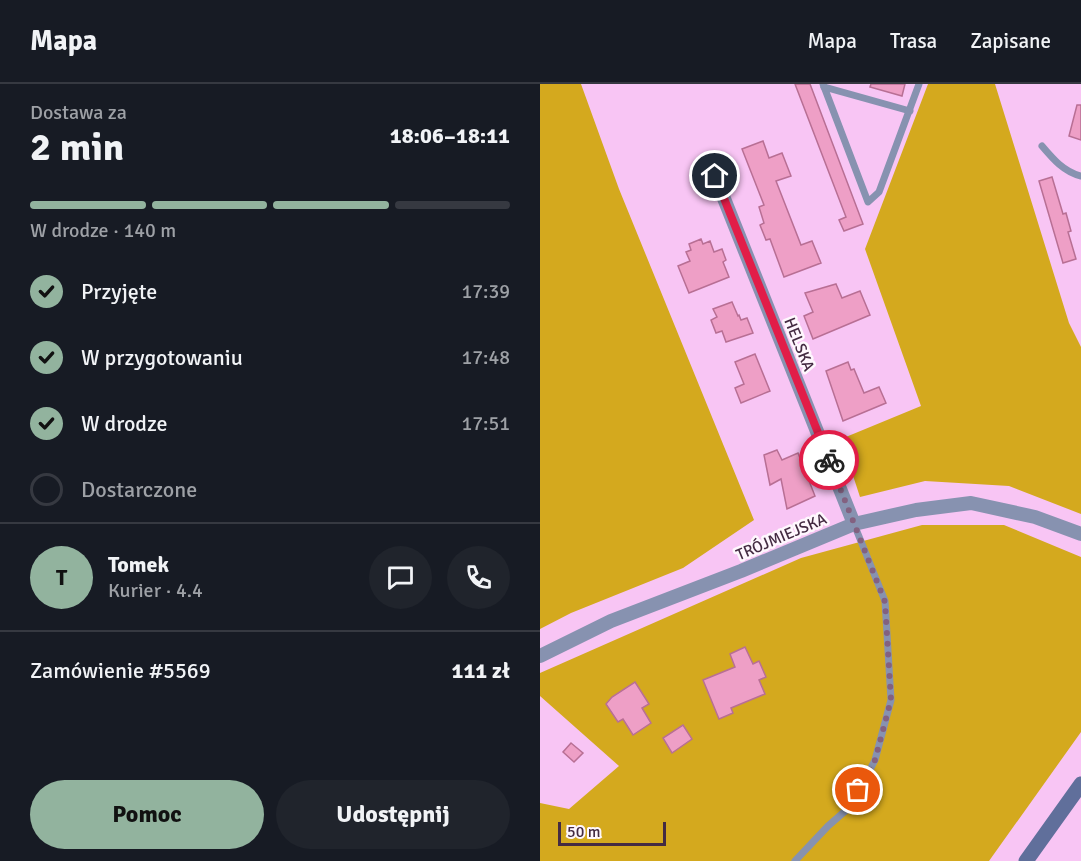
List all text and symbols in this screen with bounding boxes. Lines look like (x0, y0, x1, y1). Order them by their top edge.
text: Mapa (30, 24, 97, 58)
text: Mapa (807, 28, 857, 54)
text: Trasa (890, 28, 937, 54)
text: Zapisane (970, 28, 1051, 54)
text: Dostawa za (30, 100, 127, 125)
text: 18:06–18:11 (390, 122, 510, 149)
text: 2 min (30, 123, 124, 171)
pin (689, 150, 740, 201)
icon: home (698, 159, 731, 192)
text: W drodze · 140 m (30, 218, 176, 243)
icon: check (30, 275, 63, 308)
text: Przyjęte (81, 278, 157, 305)
text: 17:39 (461, 279, 510, 304)
street label: HELSKA (779, 315, 819, 374)
icon: check (30, 341, 63, 374)
text: W przygotowaniu (81, 344, 243, 371)
text: 17:48 (461, 345, 510, 370)
icon: check (30, 407, 63, 440)
text: W drodze (81, 410, 168, 437)
text: 17:51 (461, 411, 510, 436)
courier (799, 430, 859, 490)
icon: bike (813, 444, 846, 477)
text: Dostarczone (81, 476, 197, 503)
street label: TRÓJMIEJSKA (733, 509, 830, 565)
button: chat (369, 546, 432, 609)
button: phone (447, 546, 510, 609)
text: Tomek (108, 551, 169, 578)
text: T (56, 564, 67, 591)
text: Kurier · 4.4 (108, 578, 203, 603)
text: Zamówienie #5569 (30, 657, 211, 684)
text: 111 zł (452, 657, 510, 684)
pin (832, 764, 883, 815)
icon: bag (841, 773, 874, 806)
button: Pomoc (30, 780, 264, 849)
button: Udostępnij (276, 780, 510, 849)
scale bar (558, 819, 666, 846)
text: 50 m (567, 822, 601, 842)

